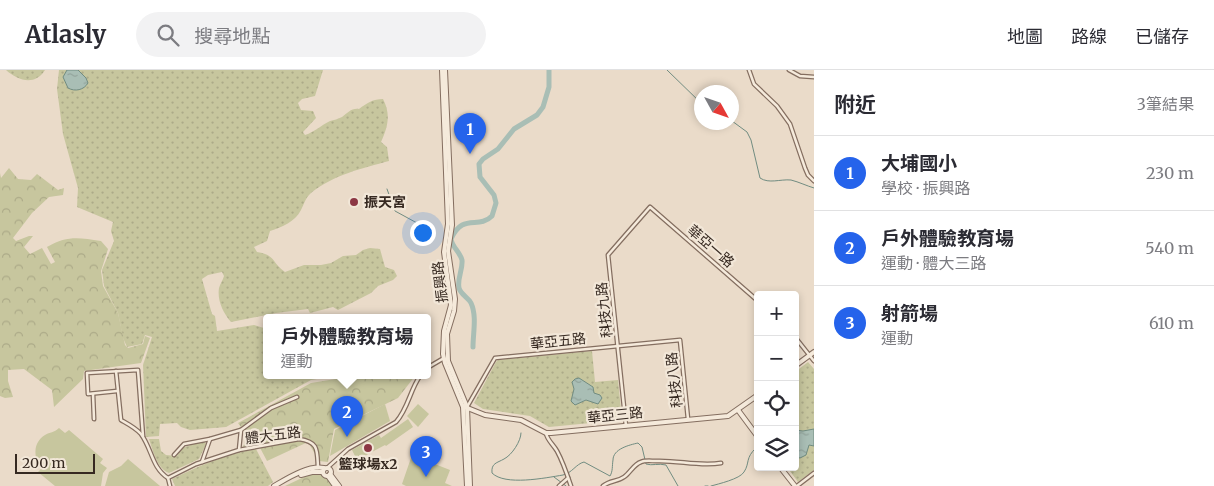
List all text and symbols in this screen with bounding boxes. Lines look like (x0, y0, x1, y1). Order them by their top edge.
search box (136, 12, 486, 57)
text: Atlasly (25, 19, 106, 50)
icon: search (154, 21, 182, 49)
text: 搜尋地點 (194, 24, 270, 48)
text: 地圖 (1007, 25, 1043, 48)
text: 路線 (1071, 25, 1107, 48)
text: 已儲存 (1135, 25, 1189, 48)
north arrow (694, 85, 739, 130)
text: 附近 (834, 91, 876, 118)
text: 3筆結果 (1137, 94, 1194, 114)
pin: 1 (454, 113, 486, 154)
text: 大埔國小 (881, 151, 957, 175)
text: 1 (846, 163, 854, 183)
text: 230 m (1146, 163, 1194, 183)
text: 學校 · 振興路 (881, 178, 970, 198)
place label: 振天宮 (364, 193, 406, 211)
marker: 振天宮 (348, 196, 360, 208)
your location (410, 220, 436, 246)
street label: 華亞一路 (684, 221, 738, 271)
text: 戶外體驗教育場 (881, 226, 1014, 250)
text: 2 (845, 238, 855, 258)
text: 540 m (1145, 238, 1194, 258)
text: 運動 · 體大三路 (881, 253, 986, 273)
street label: 振興路 (429, 260, 451, 304)
street label: 科技九路 (592, 281, 616, 339)
map controls (754, 291, 799, 471)
button: + (754, 291, 799, 336)
text: 射箭場 (881, 301, 938, 325)
text: 3 (845, 313, 855, 333)
text: 610 m (1149, 313, 1194, 333)
popup (263, 314, 431, 379)
text: 戶外體驗教育場 (280, 324, 414, 348)
text: 運動 (881, 328, 913, 348)
street label: 華亞五路 (529, 329, 587, 353)
button: − (754, 336, 799, 381)
text: 運動 (280, 351, 313, 371)
street label: 科技八路 (662, 351, 686, 409)
button: locate (754, 381, 799, 426)
pin: 2 (331, 396, 363, 437)
street label: 華亞三路 (586, 403, 644, 427)
street label: 體大五路 (244, 423, 302, 447)
button: layers (754, 426, 799, 471)
pin: 3 (410, 436, 442, 477)
marker: 籃球場x2 (362, 442, 374, 454)
scale bar (15, 451, 95, 474)
text: 200 m (22, 454, 65, 472)
place label: 籃球場x2 (339, 455, 397, 473)

